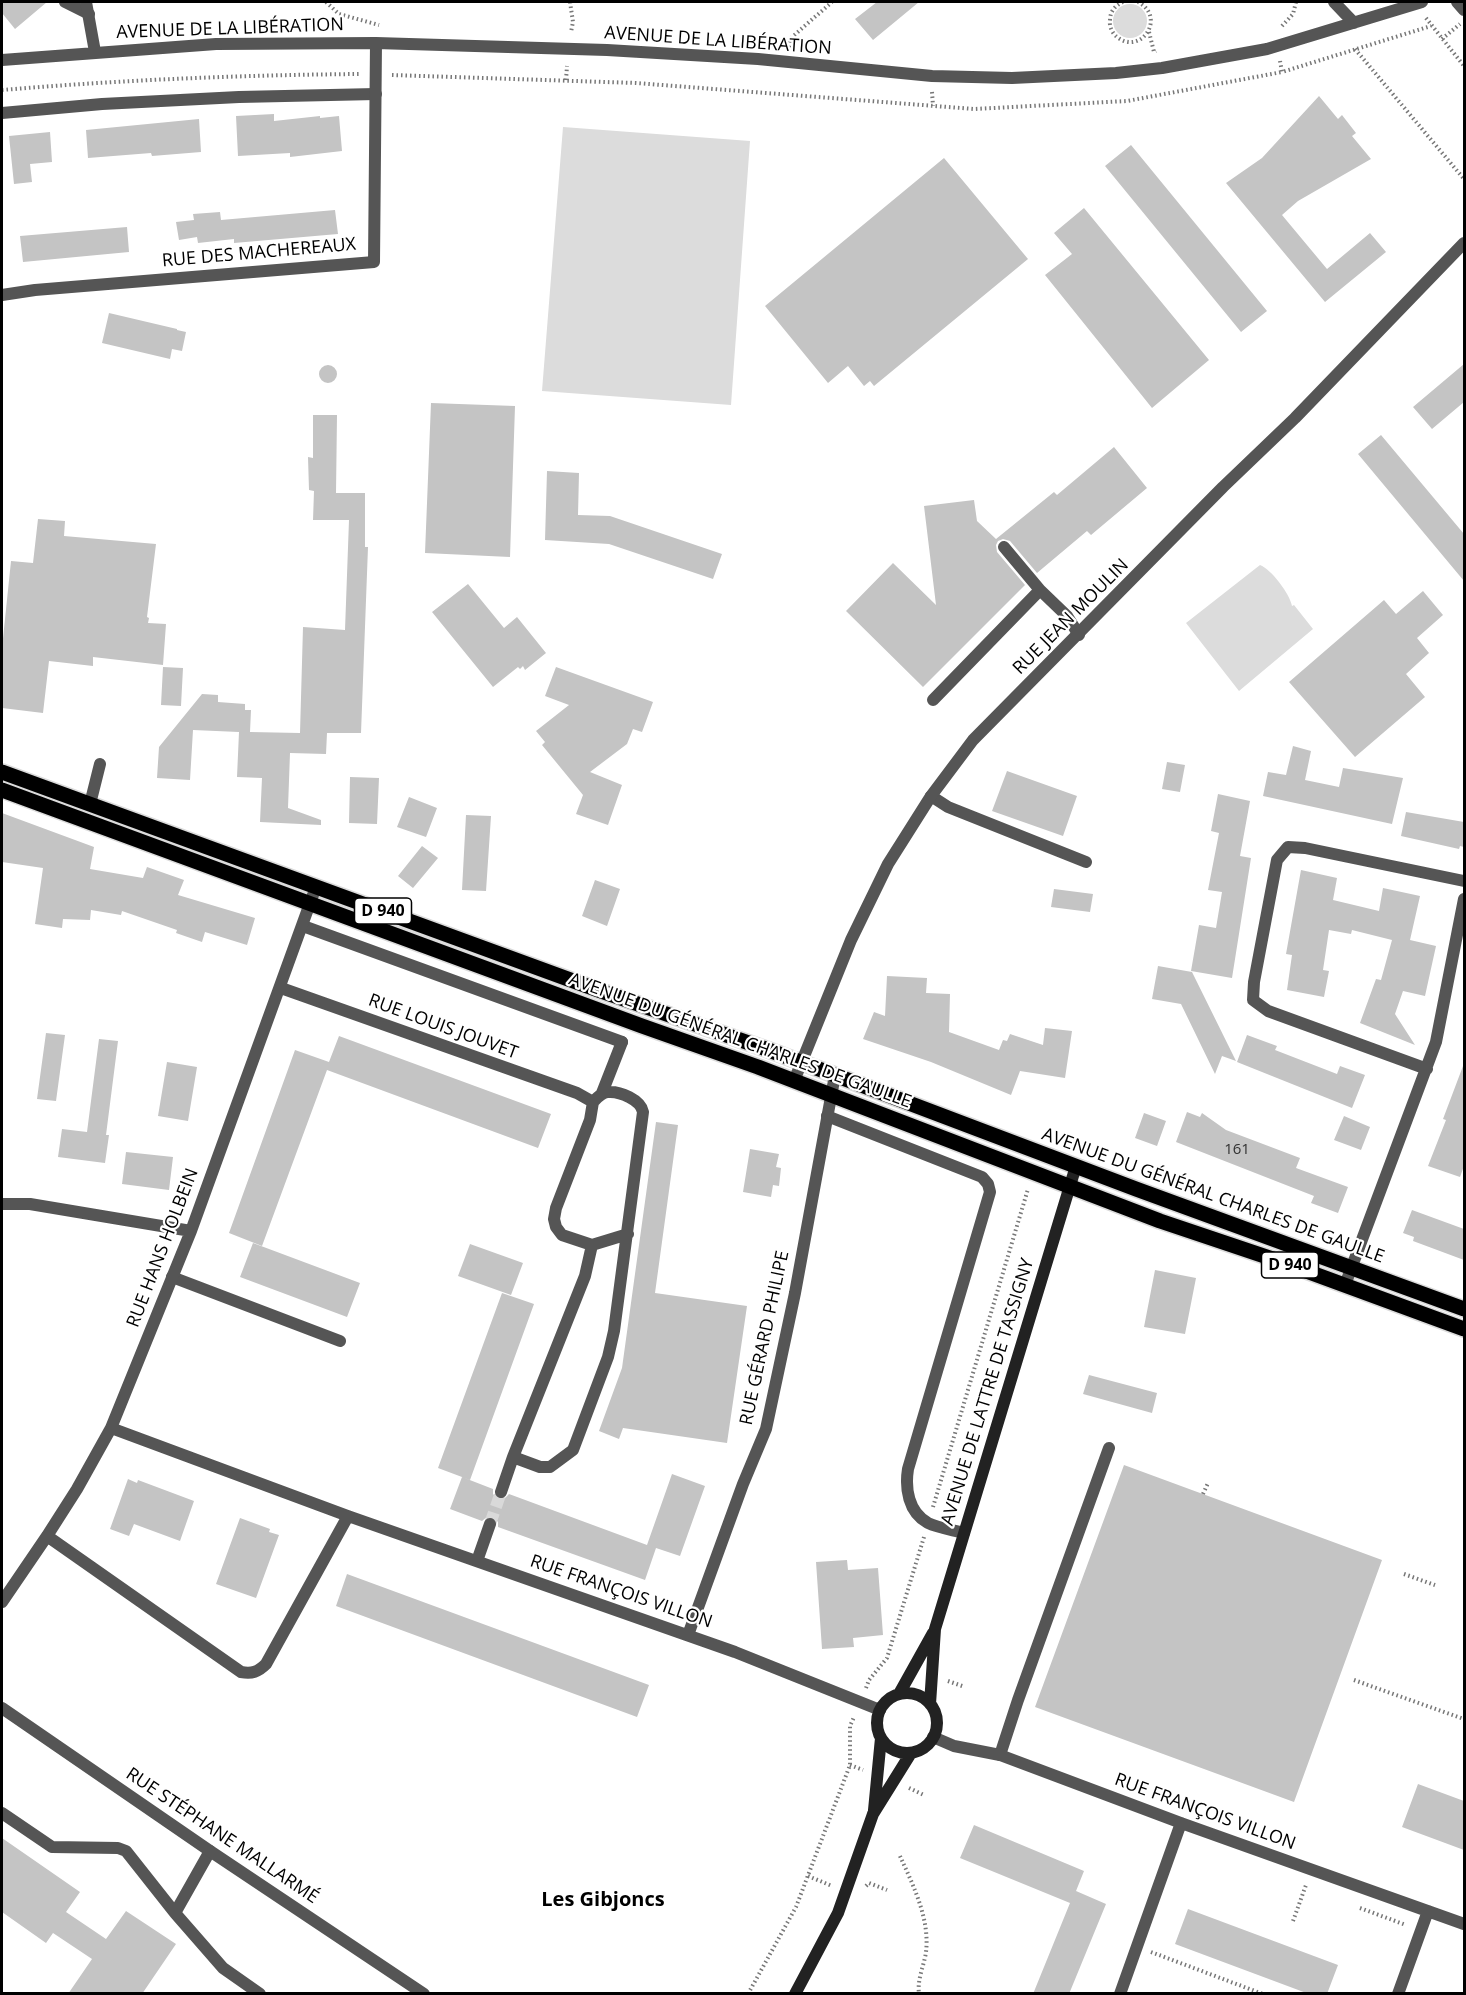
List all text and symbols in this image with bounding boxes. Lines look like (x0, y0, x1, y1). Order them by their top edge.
street label: AVENUE DE LA LIBÉRATION (116, 14, 344, 44)
street label: AVENUE DE LA LIBÉRATION (604, 22, 832, 60)
street label: RUE DES MACHEREAUX (161, 234, 357, 272)
street label: RUE JEAN MOULIN (1009, 555, 1133, 679)
road number: D 940 (354, 898, 412, 924)
street label: AVENUE DU GÉNÉRAL CHARLES DE GAULLE (566, 969, 914, 1113)
street label: RUE LOUIS JOUVET (365, 990, 521, 1064)
street label: AVENUE DU GÉNÉRAL CHARLES DE GAULLE (1039, 1124, 1387, 1268)
house number: 161 (1224, 1141, 1250, 1159)
street label: RUE HANS HOLBEIN (123, 1165, 203, 1331)
street label: RUE GÉRARD PHILIPE (736, 1249, 794, 1427)
road number: D 940 (1262, 1252, 1318, 1278)
street label: AVENUE DE LATTRE DE TASSIGNY (937, 1256, 1039, 1528)
street label: RUE FRANÇOIS VILLON (527, 1551, 715, 1633)
street label: RUE STÉPHANE MALLARMÉ (122, 1763, 322, 1909)
street label: RUE FRANÇOIS VILLON (1111, 1769, 1299, 1855)
district label: Les Gibjoncs (541, 1888, 665, 1912)

